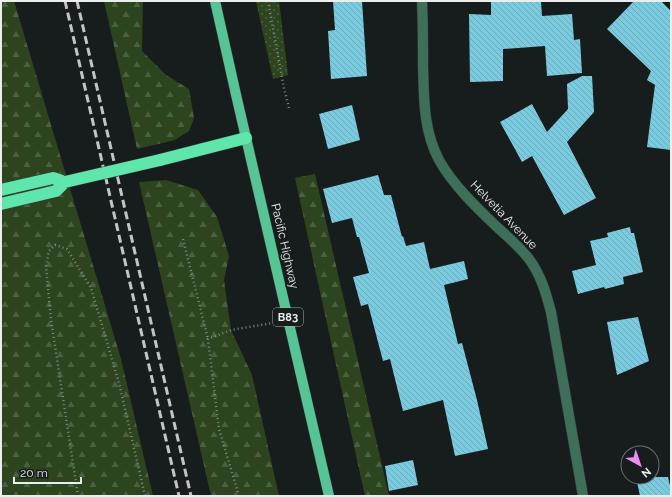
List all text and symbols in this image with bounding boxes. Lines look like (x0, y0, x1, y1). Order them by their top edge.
street label: Helvetia Avenue (468, 178, 540, 252)
street label: Pacific Highway (268, 202, 302, 290)
road number: B83 (273, 308, 303, 326)
north arrow (620, 445, 660, 485)
scale bar (14, 459, 81, 485)
text: N (639, 465, 654, 480)
text: 20 m (20, 466, 48, 480)

